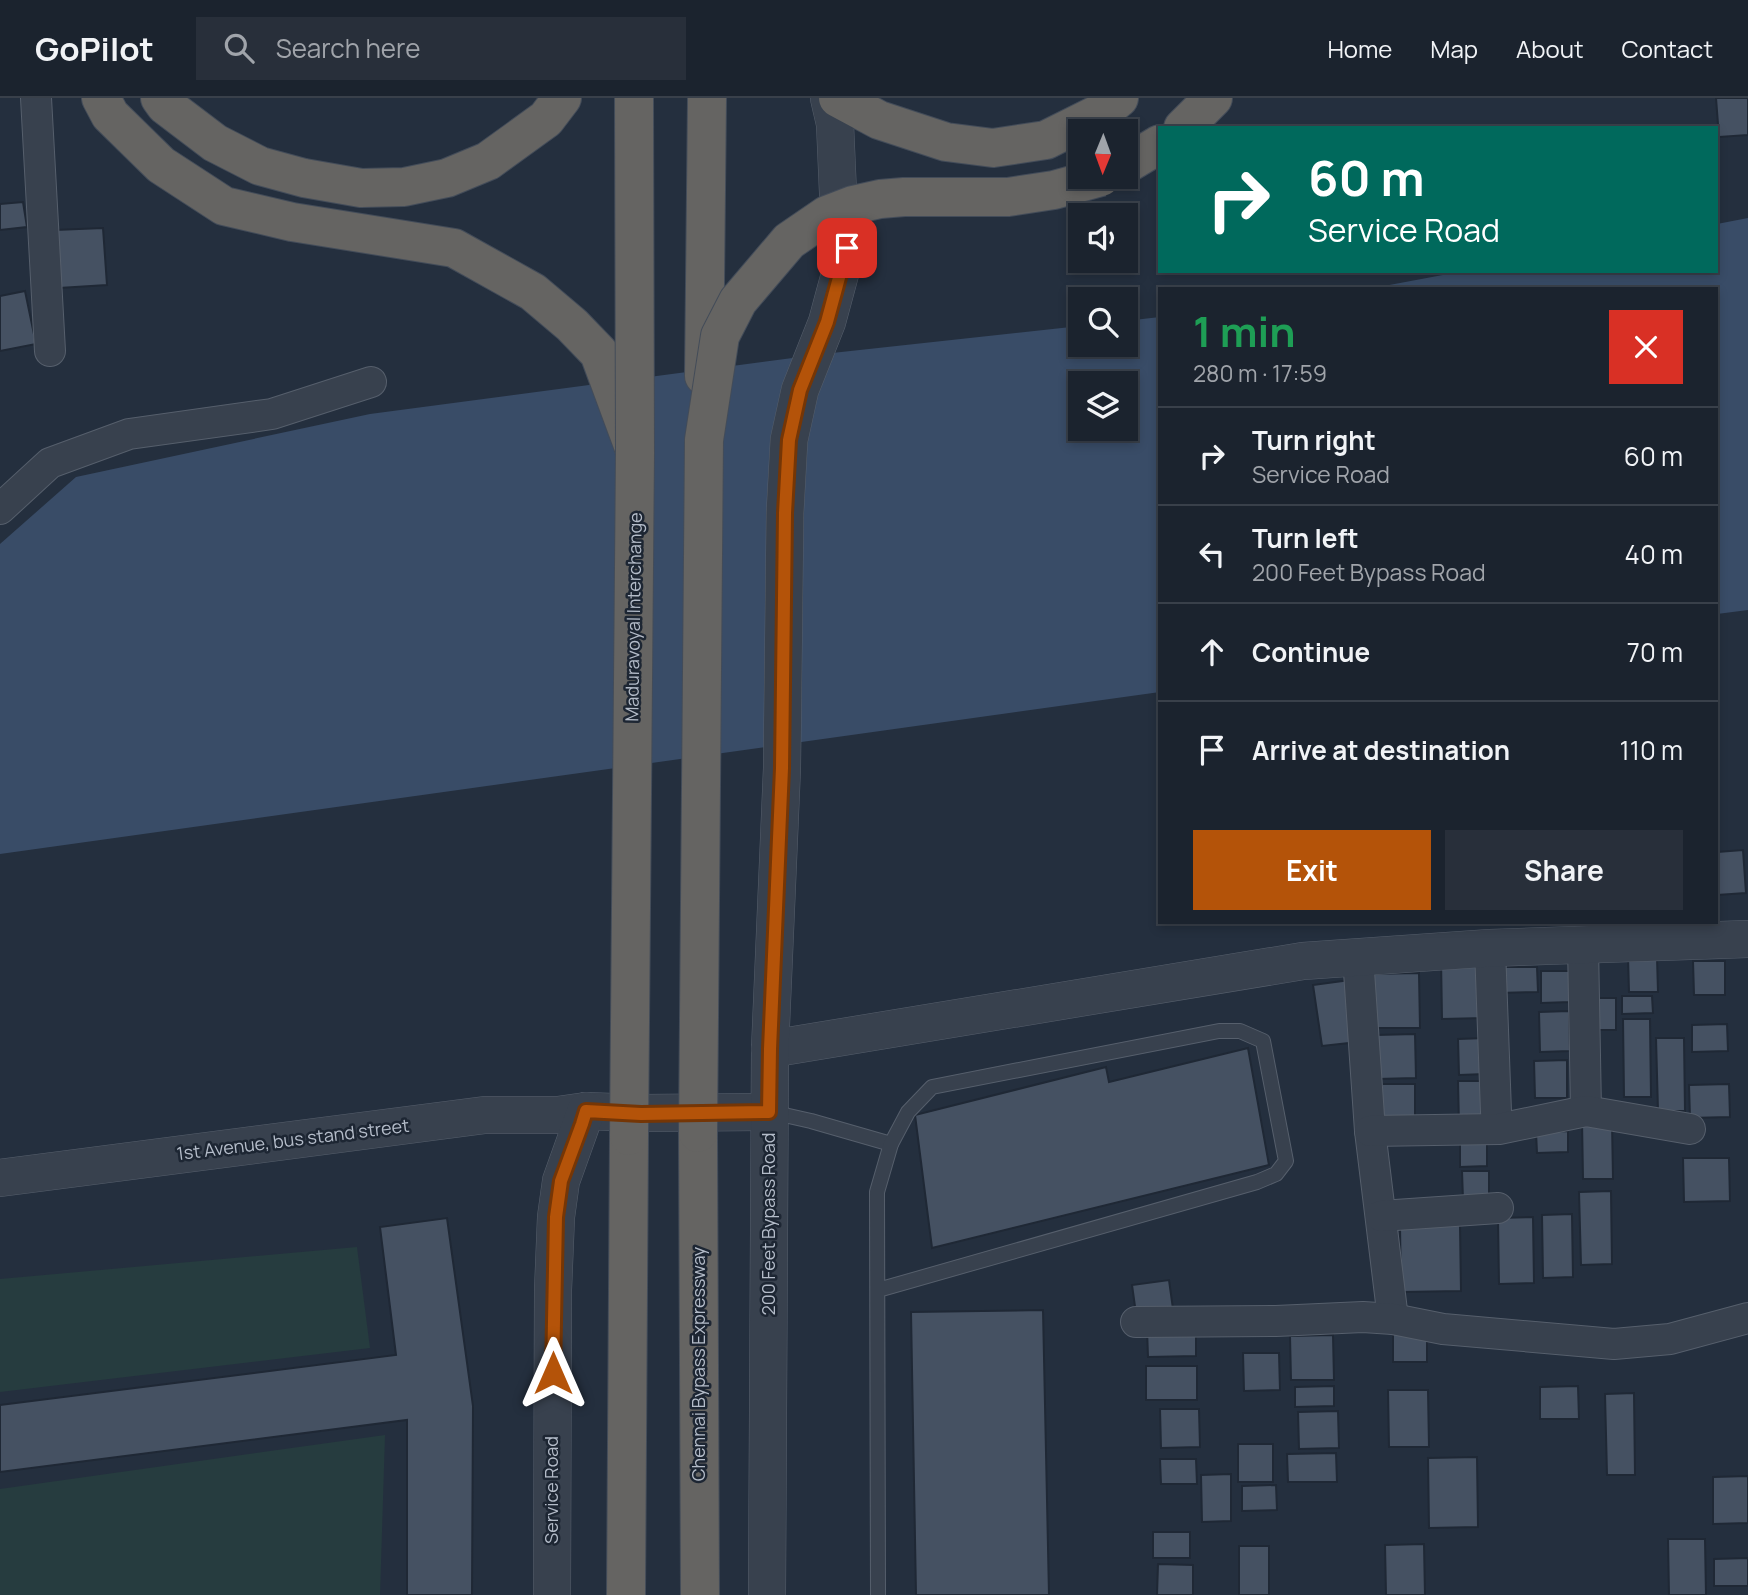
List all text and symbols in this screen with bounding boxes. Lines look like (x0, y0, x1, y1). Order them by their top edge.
search box (196, 17, 686, 80)
text: GoPilot (35, 26, 154, 71)
icon: search (220, 29, 258, 67)
text: Search here (276, 30, 420, 66)
text: Home (1327, 32, 1392, 65)
text: Map (1430, 32, 1478, 65)
text: About (1516, 32, 1584, 65)
text: Contact (1622, 32, 1713, 65)
north arrow (1068, 119, 1138, 189)
map controls (1068, 119, 1138, 441)
text: 60 m (1308, 144, 1425, 211)
icon: right (1193, 154, 1284, 245)
button: sound (1068, 203, 1138, 273)
text: Service Road (1308, 208, 1500, 252)
pin (817, 218, 877, 278)
icon: arrive (828, 229, 866, 267)
button: search (1068, 287, 1138, 357)
text: 1 min (1193, 302, 1296, 360)
button: close (1609, 310, 1683, 384)
text: 280 m · 17:59 (1193, 357, 1327, 389)
button: layers (1068, 371, 1138, 441)
text: Turn right (1252, 422, 1376, 458)
icon: right (1193, 437, 1231, 475)
text: 60 m (1624, 438, 1683, 474)
text: Service Road (1252, 458, 1390, 490)
street label: Maduravoyal Interchange (619, 512, 647, 722)
text: Turn left (1252, 520, 1359, 556)
icon: left (1193, 535, 1231, 573)
text: 40 m (1625, 536, 1683, 572)
text: 200 Feet Bypass Road (1252, 556, 1486, 588)
icon: ahead (1193, 633, 1231, 671)
text: Continue (1252, 634, 1370, 670)
text: 70 m (1627, 634, 1683, 670)
icon: arrive (1193, 731, 1231, 769)
text: Arrive at destination (1252, 732, 1510, 768)
text: 110 m (1620, 732, 1683, 768)
button: Exit (1193, 830, 1431, 910)
button: Share (1445, 830, 1683, 910)
street label: 1st Avenue, bus stand street (175, 1113, 411, 1165)
street label: 200 Feet Bypass Road (756, 1133, 780, 1315)
street label: Chennai Bypass Expressway (686, 1246, 710, 1481)
position arrow (516, 1336, 590, 1410)
street label: Service Road (539, 1436, 563, 1544)

